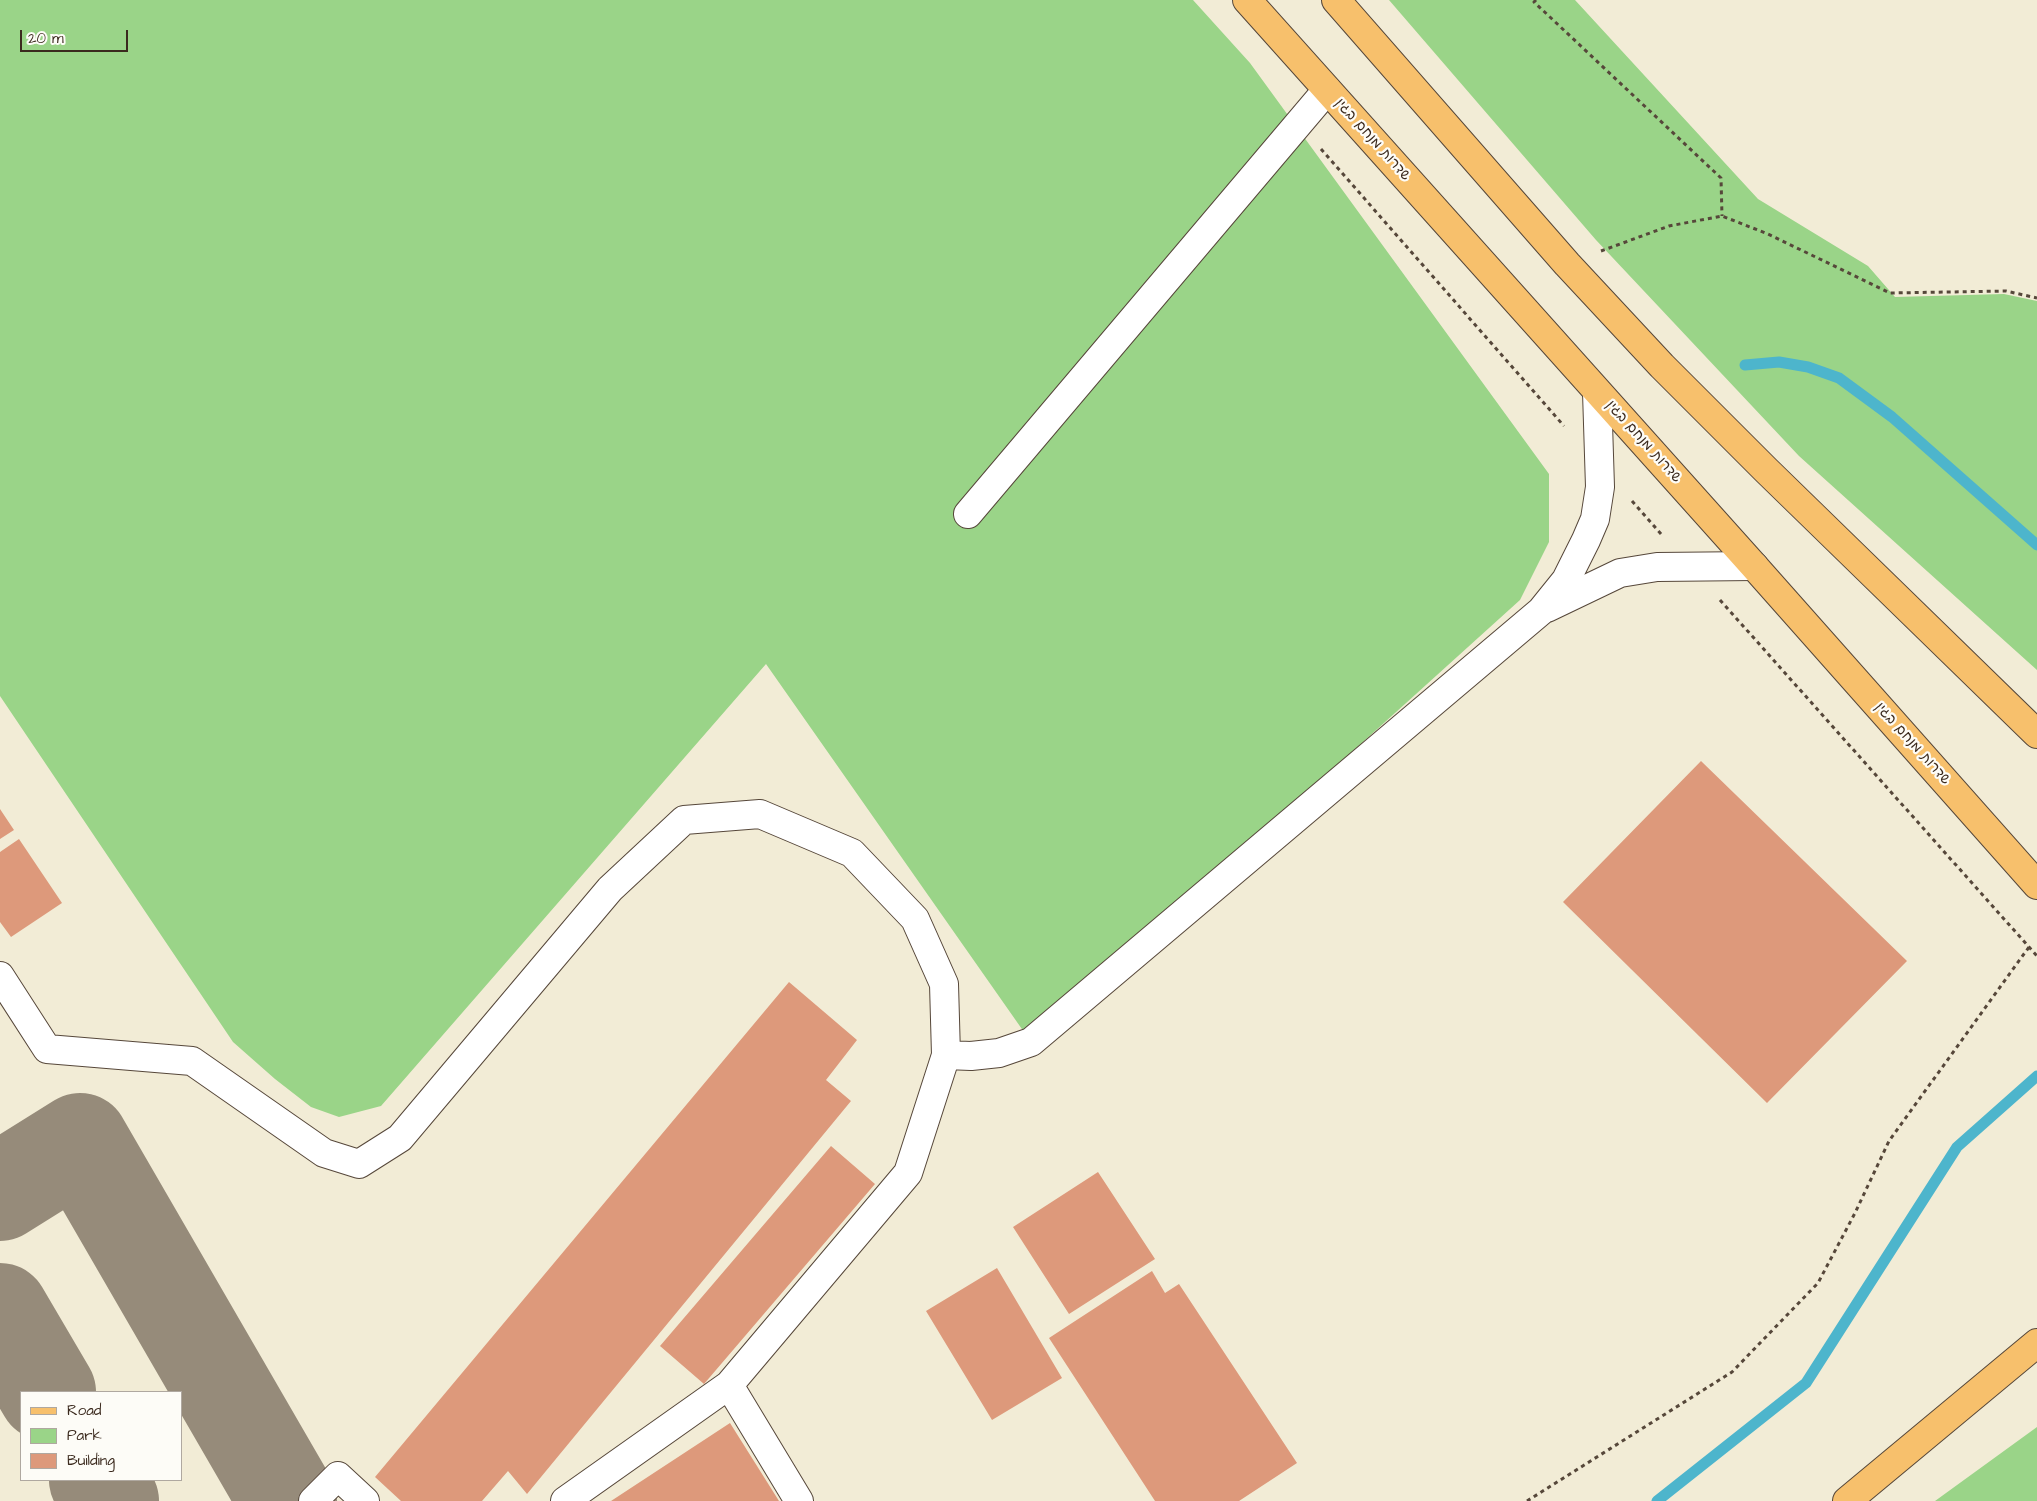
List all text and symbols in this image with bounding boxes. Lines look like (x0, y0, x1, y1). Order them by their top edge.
scale bar (22, 20, 130, 52)
text: 20 m (28, 28, 64, 49)
street label: שדרות מנחם בגין (1331, 95, 1413, 185)
street label: שדרות מנחם בגין (1602, 397, 1684, 487)
street label: שדרות מנחם בגין (1871, 699, 1953, 789)
legend (20, 1391, 182, 1481)
text: Road (67, 1400, 101, 1421)
text: Park (67, 1425, 102, 1446)
text: Building (67, 1450, 115, 1471)

